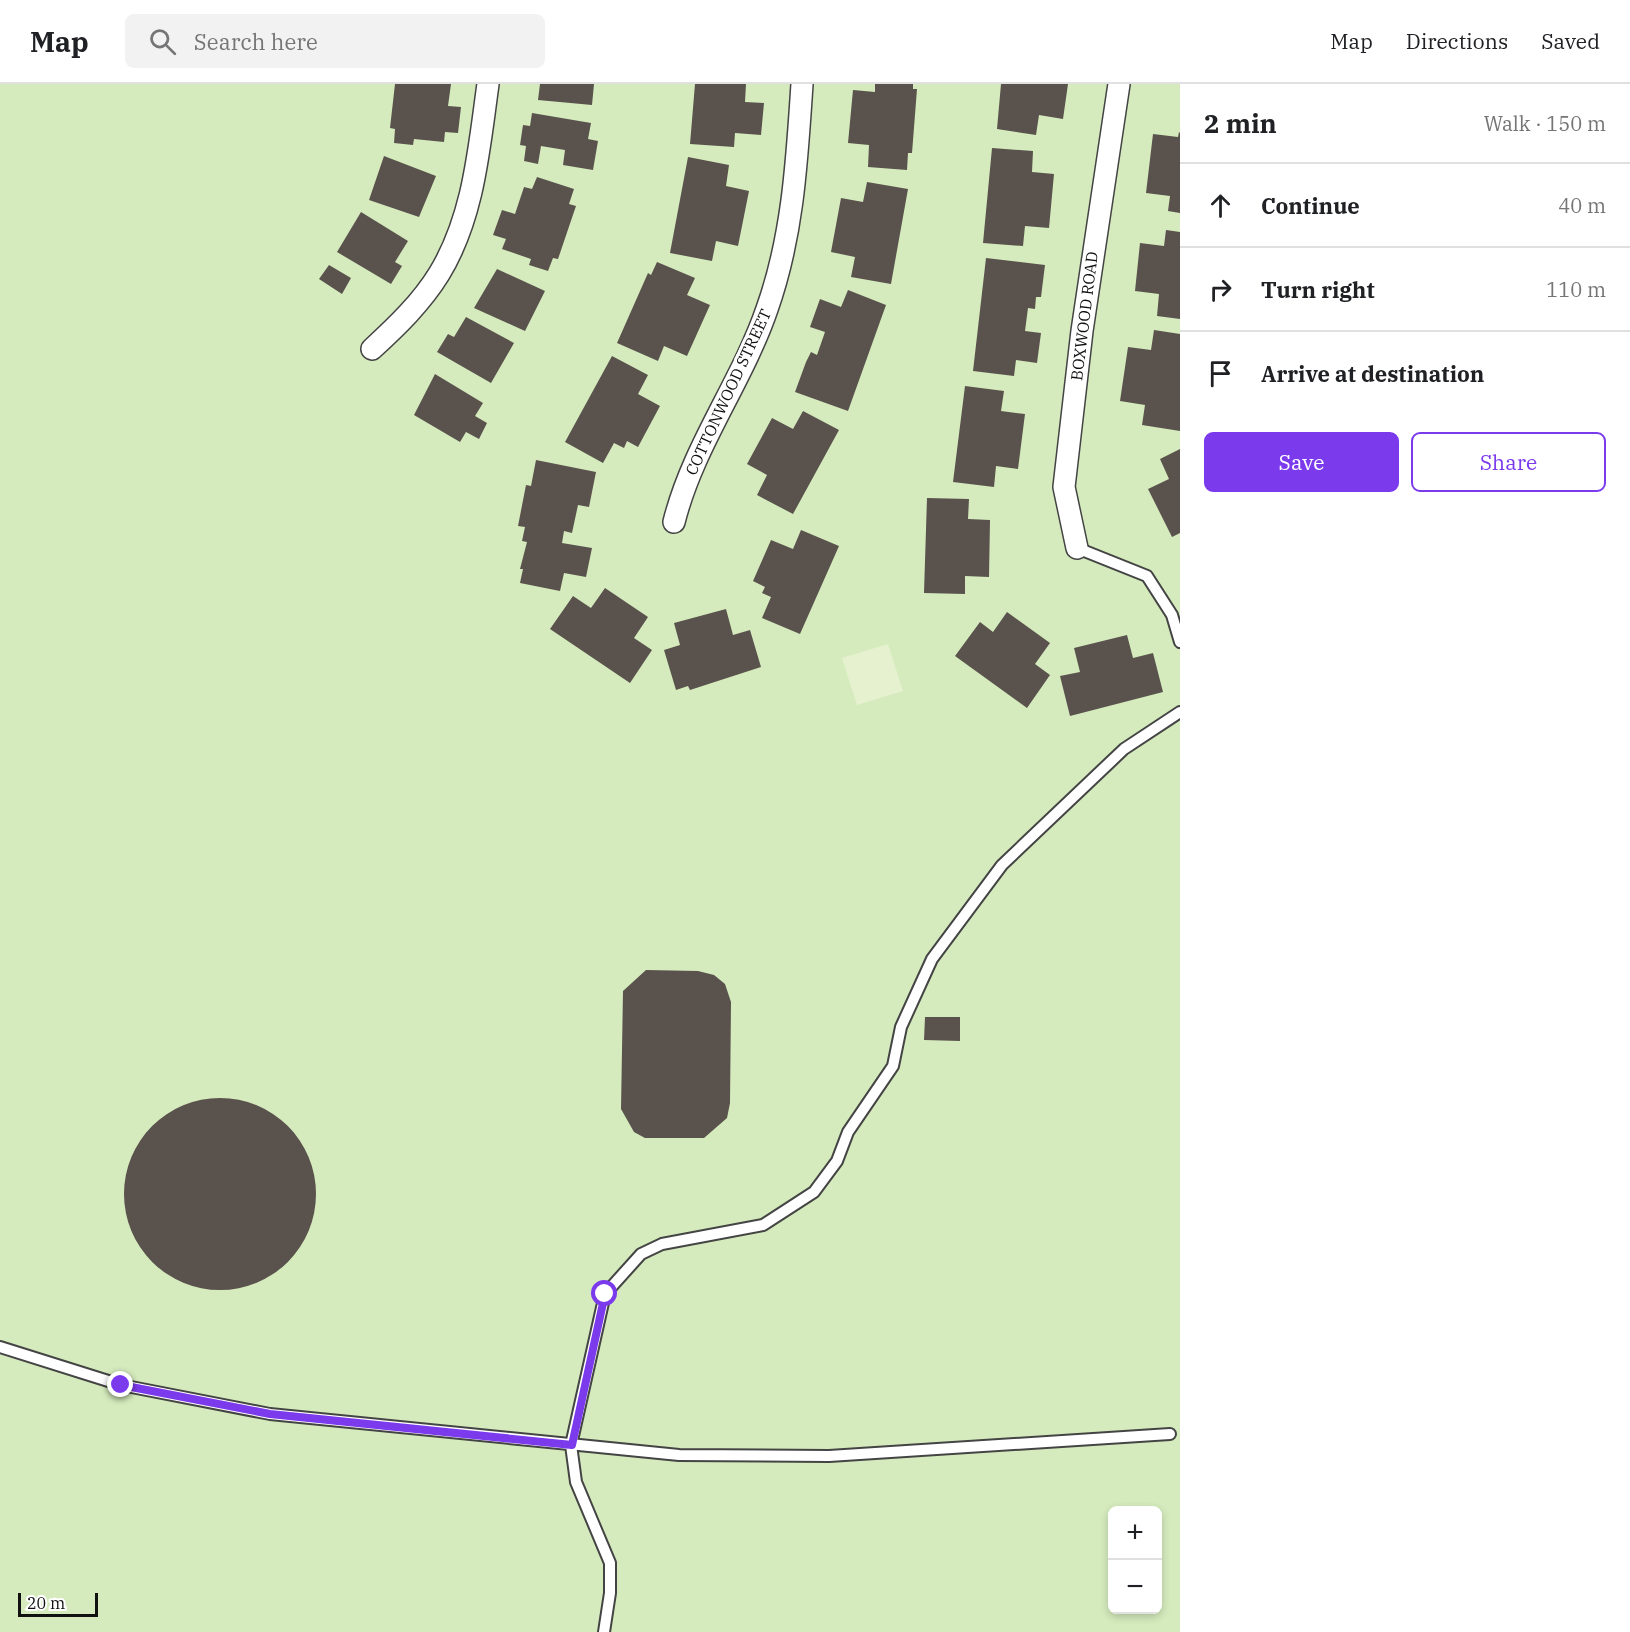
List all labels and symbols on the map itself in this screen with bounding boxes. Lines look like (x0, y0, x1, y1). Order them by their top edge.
street label: BOXWOOD ROAD (1066, 250, 1102, 382)
street label: COTTONWOOD STREET (681, 306, 775, 478)
route start (591, 1280, 617, 1306)
route end (107, 1371, 133, 1397)
scale bar (18, 1590, 98, 1618)

